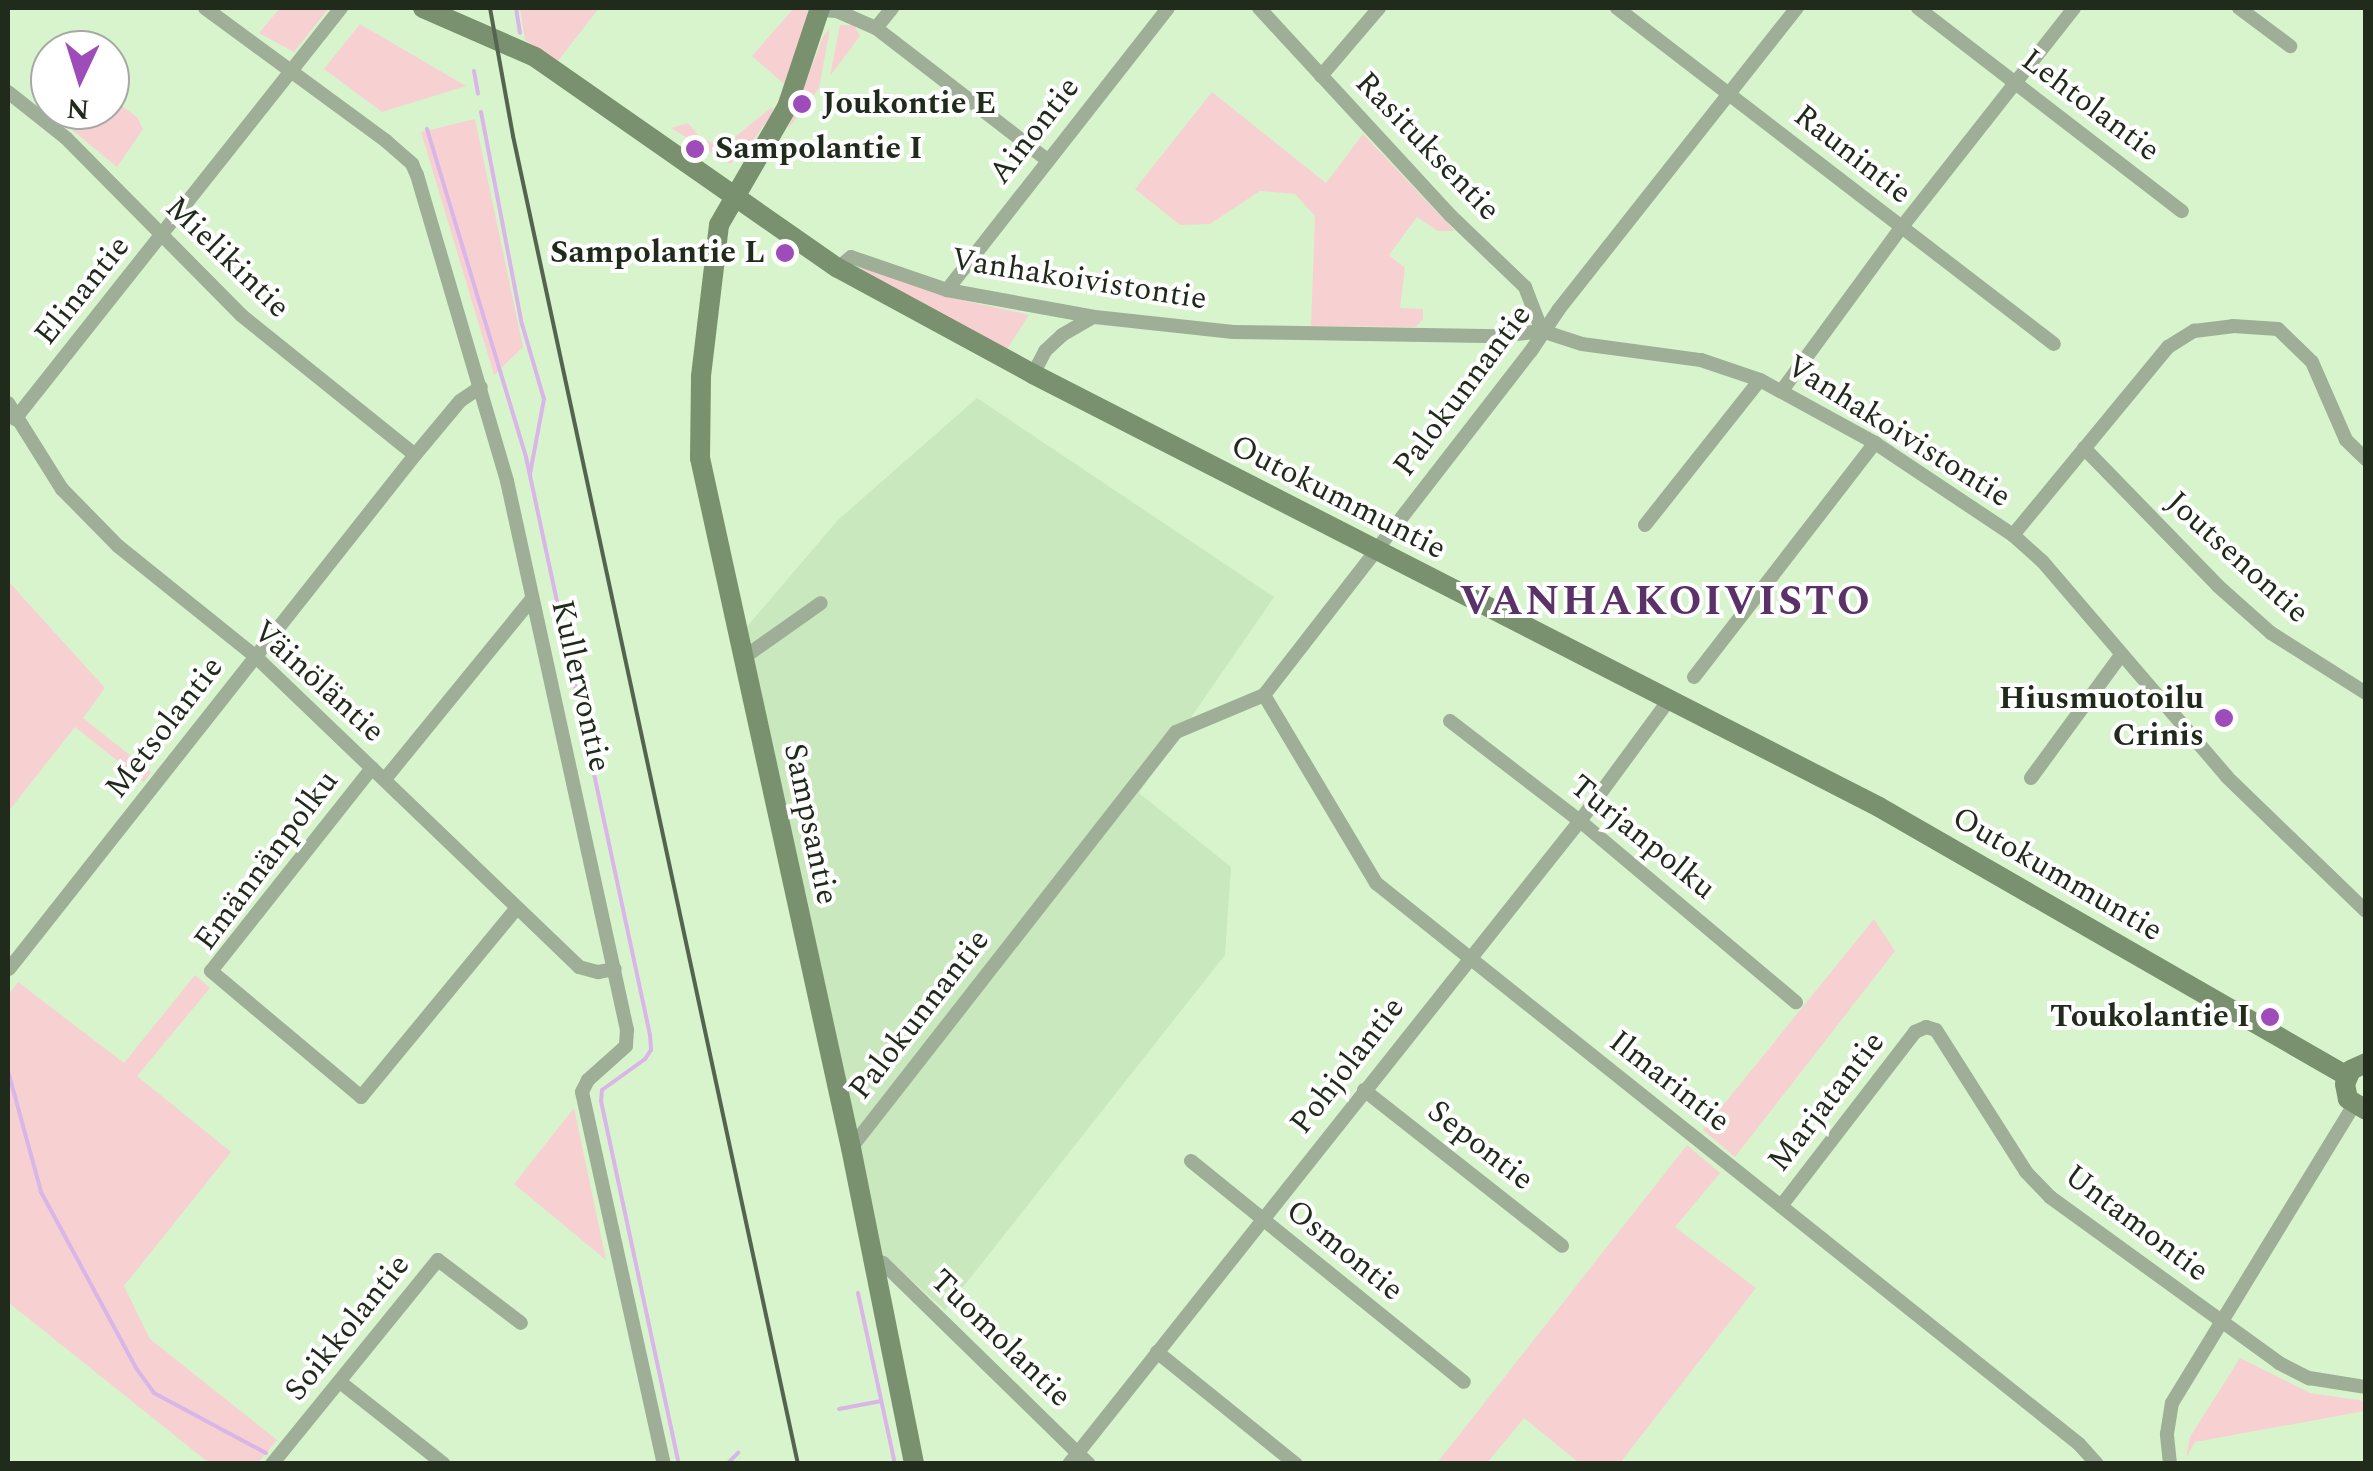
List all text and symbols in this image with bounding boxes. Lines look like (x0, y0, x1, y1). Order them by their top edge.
north arrow (30, 30, 130, 130)
street label: Lehtolantie (2013, 41, 2167, 171)
street label: Rasituksentie (1346, 65, 1508, 229)
street label: Ainontie (981, 70, 1089, 192)
place label: Joukontie E (822, 85, 996, 123)
text: N (65, 86, 91, 131)
marker: Joukontie E (791, 93, 813, 115)
street label: Raunintie (1785, 97, 1919, 213)
place label: Sampolantie I (715, 130, 922, 168)
marker: Sampolantie I (684, 138, 706, 160)
street label: Mielikintie (157, 189, 297, 327)
street label: Elinantie (27, 228, 139, 354)
place label: Sampolantie L (550, 234, 765, 272)
street label: Vanhakoivistontie (949, 241, 1209, 319)
marker: Sampolantie L (774, 242, 796, 264)
street label: Palokunnantie (1386, 297, 1540, 485)
street label: Vanhakoivistontie (1779, 347, 2017, 517)
street label: Outokummuntie (1224, 427, 1452, 569)
street label: Joutsenontie (2158, 484, 2316, 632)
district label: VANHAKOIVISTO (1460, 577, 1872, 627)
street label: Kullervontie (542, 596, 618, 776)
street label: Väinöläntie (244, 613, 392, 751)
street label: Metsolantie (98, 650, 232, 806)
place label: Hiusmuotoilu Crinis (1999, 681, 2204, 756)
marker: Hiusmuotoilu Crinis (2213, 707, 2235, 729)
street label: Sampsantie (774, 740, 846, 908)
street label: Emännänpolku (187, 763, 347, 959)
street label: Turjanpolku (1561, 767, 1723, 909)
street label: Outokummuntie (1945, 799, 2169, 951)
street label: Palokunnantie (842, 922, 998, 1108)
street label: Pohjolantie (1283, 990, 1413, 1142)
place label: Toukolantie I (2050, 998, 2250, 1036)
marker: Toukolantie I (2259, 1006, 2281, 1028)
street label: Ilmarintie (1601, 1023, 1737, 1141)
street label: Marjatantie (1760, 1024, 1894, 1180)
street label: Sepontie (1419, 1093, 1541, 1199)
street label: Untamontie (2056, 1157, 2216, 1291)
street label: Osmontie (1278, 1192, 1410, 1310)
street label: Soikkolantie (277, 1247, 419, 1409)
street label: Tuomolantie (921, 1262, 1079, 1416)

